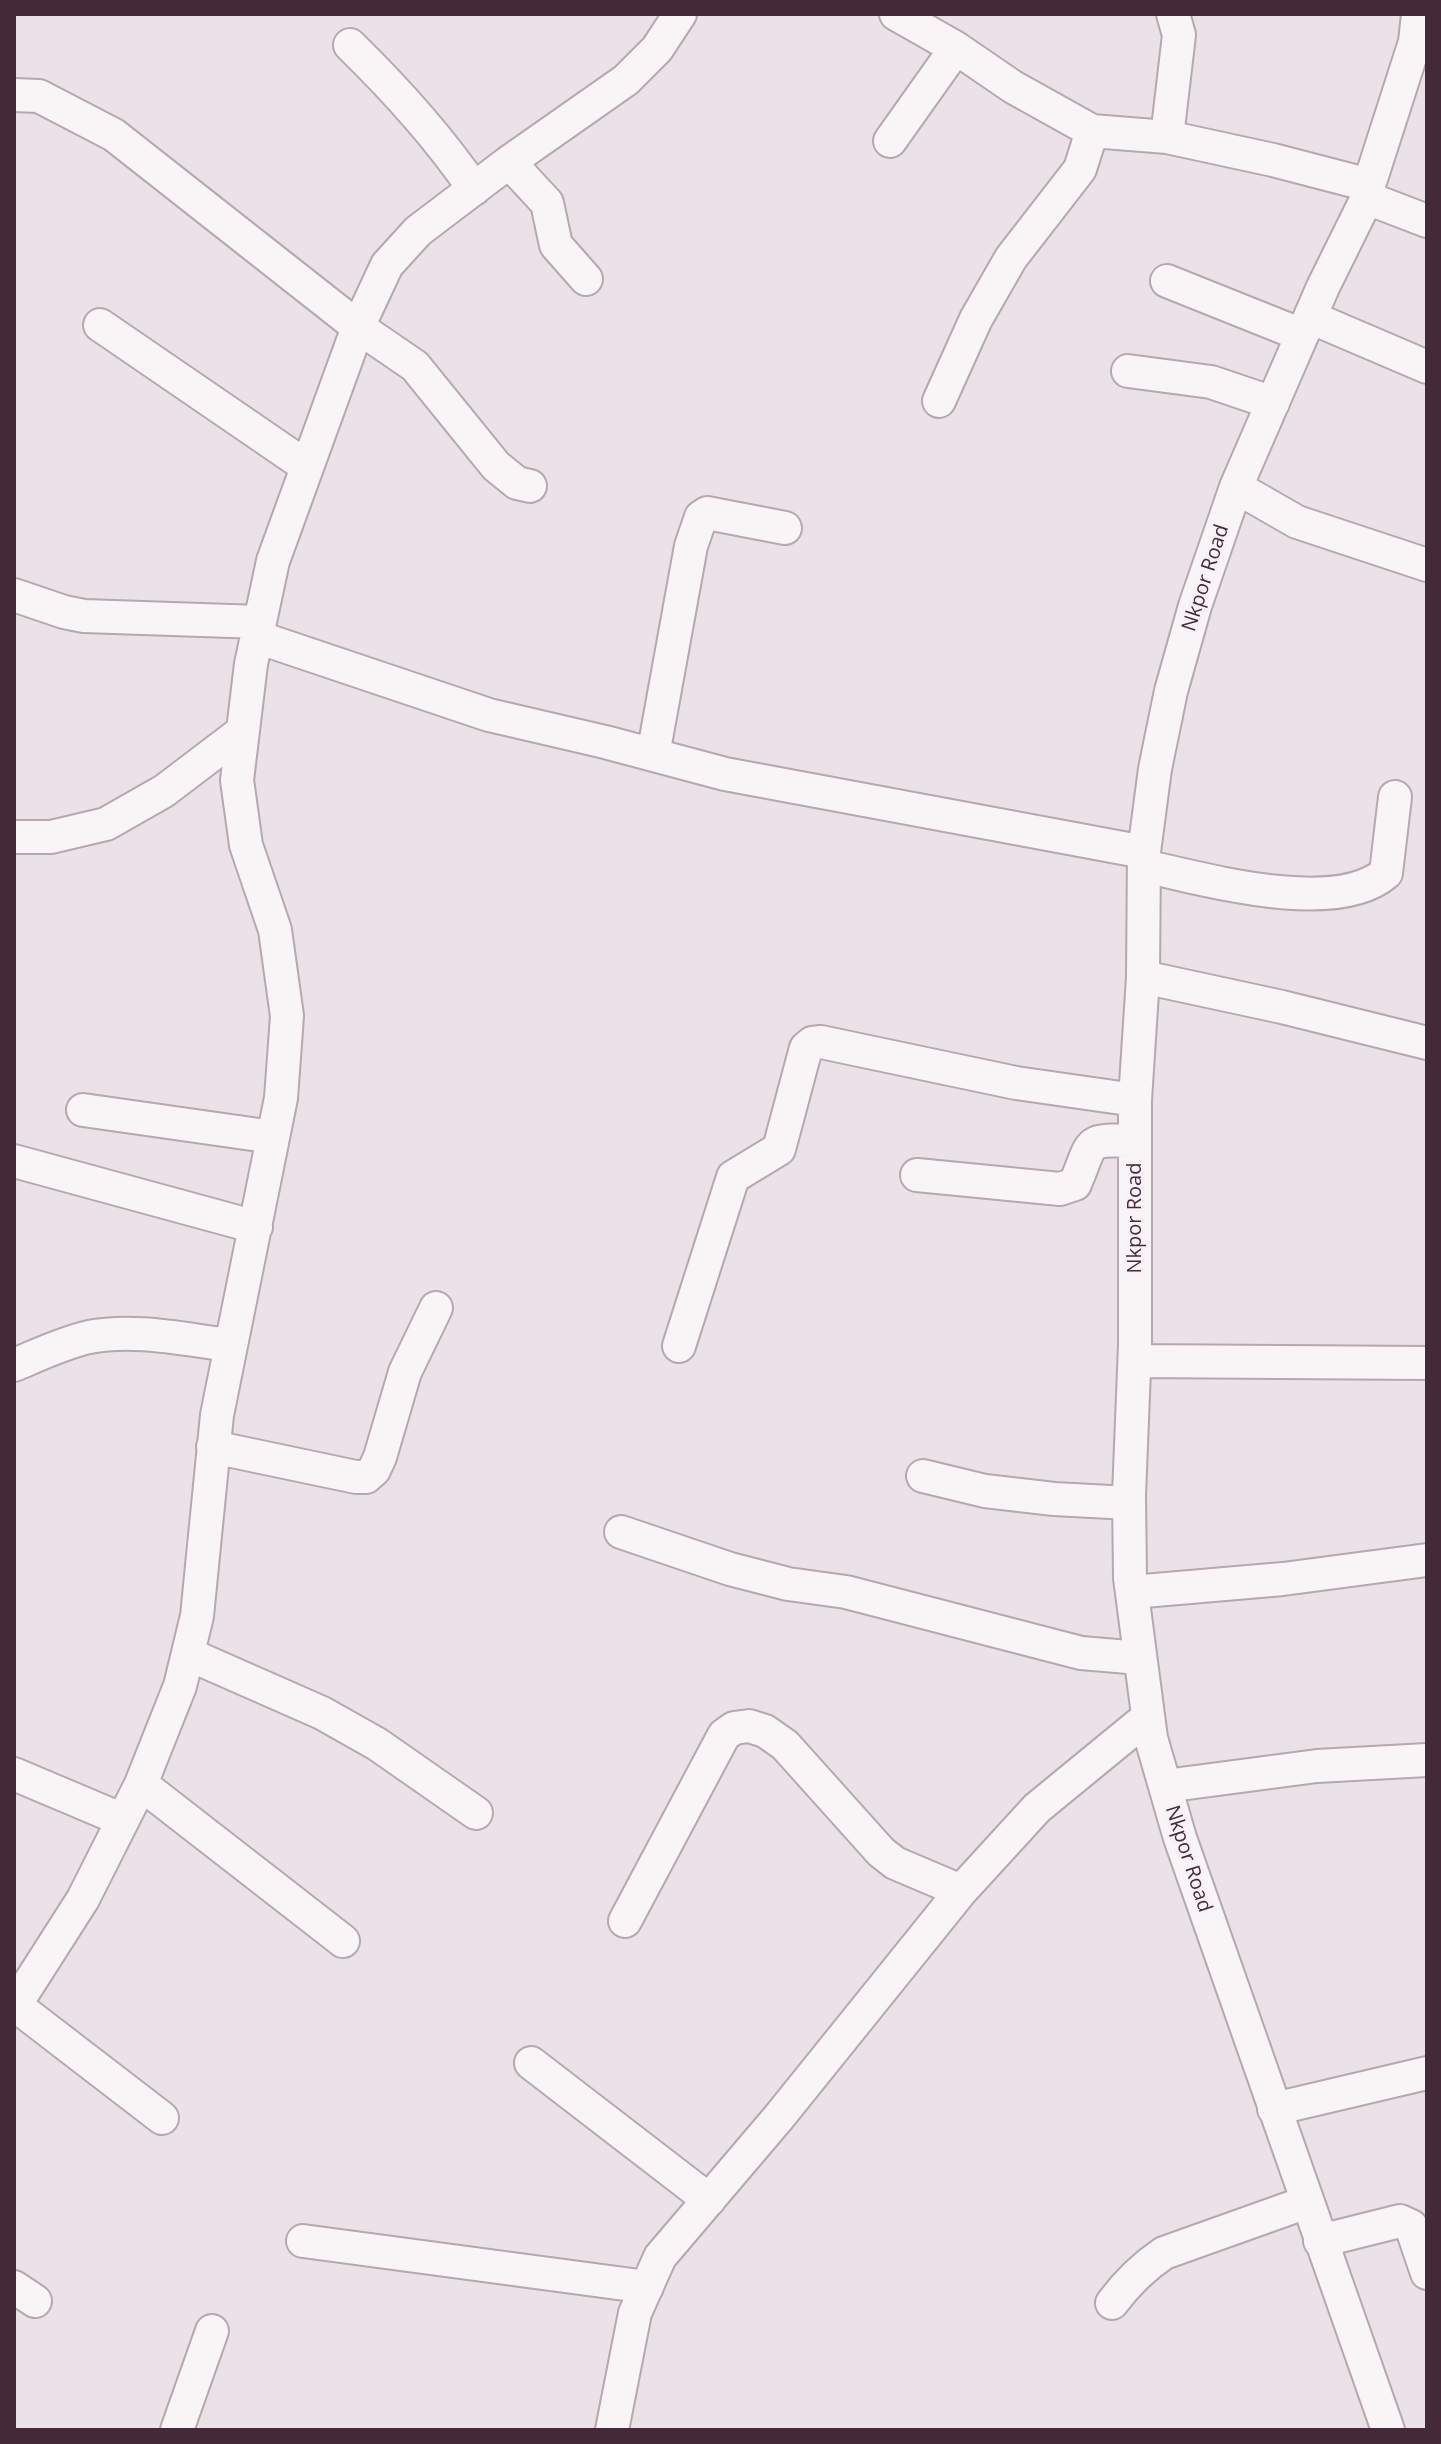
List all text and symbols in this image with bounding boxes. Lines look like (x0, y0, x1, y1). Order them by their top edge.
street label: Nkpor Road (1177, 522, 1235, 634)
street label: Nkpor Road (1123, 1163, 1147, 1273)
street label: Nkpor Road (1159, 1803, 1217, 1915)

